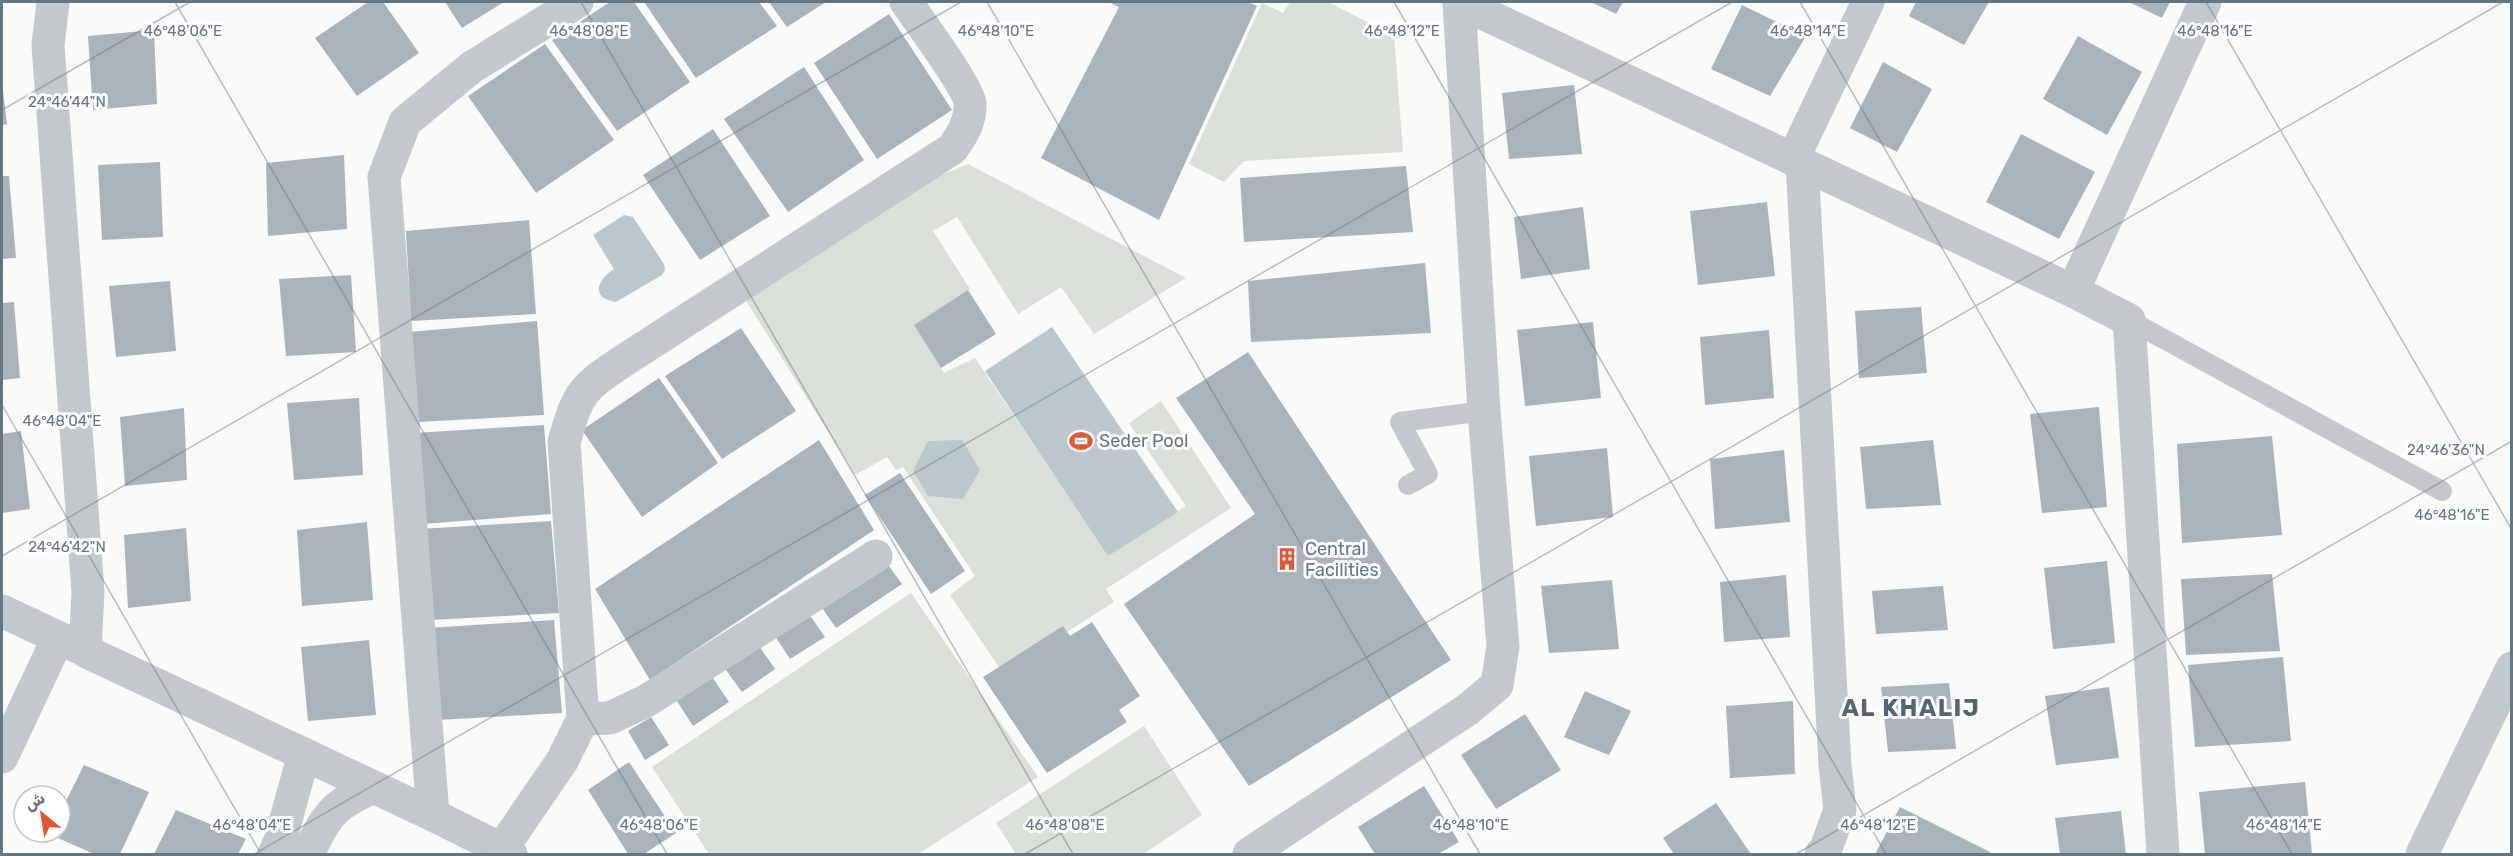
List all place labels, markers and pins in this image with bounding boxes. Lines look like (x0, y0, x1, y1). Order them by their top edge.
sports icon: Seder Pool (1068, 428, 1094, 454)
place label: Seder Pool (1099, 430, 1188, 452)
place label: Central Facilities (1305, 538, 1379, 581)
building icon: Central Facilities (1274, 546, 1300, 572)

